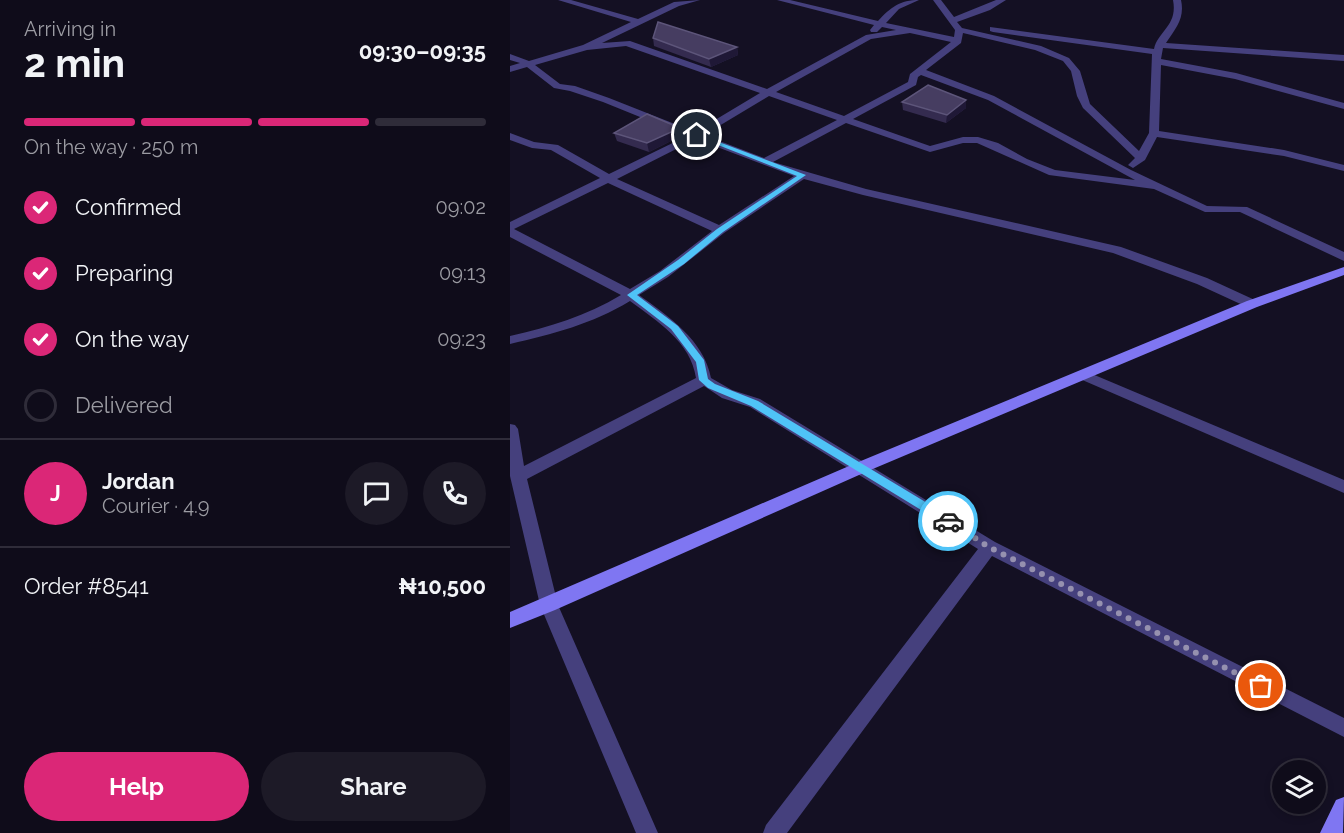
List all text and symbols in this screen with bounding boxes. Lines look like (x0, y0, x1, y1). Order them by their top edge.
text: Arriving in (24, 17, 116, 41)
text: 09:30–09:35 (359, 38, 486, 64)
text: 2 min (24, 40, 125, 86)
pin (671, 109, 722, 160)
icon: home (680, 118, 713, 151)
text: On the way · 250 m (24, 135, 198, 159)
icon: check (24, 191, 57, 224)
text: Confirmed (75, 194, 182, 220)
text: 09:02 (436, 195, 486, 219)
icon: check (24, 257, 57, 290)
text: Preparing (75, 260, 173, 286)
text: 09:13 (439, 261, 486, 285)
icon: check (24, 323, 57, 356)
text: On the way (75, 326, 189, 352)
text: 09:23 (437, 327, 486, 351)
text: Delivered (75, 392, 173, 418)
button: chat (345, 462, 408, 525)
button: phone (423, 462, 486, 525)
text: Jordan (102, 468, 174, 494)
text: J (50, 480, 61, 506)
courier (918, 491, 978, 551)
text: Courier · 4.9 (102, 494, 210, 518)
icon: car (932, 505, 965, 538)
text: Order #8541 (24, 573, 149, 599)
text: ₦10,500 (398, 573, 486, 599)
pin (1235, 660, 1286, 711)
icon: bag (1244, 669, 1277, 702)
button: Help (24, 752, 249, 821)
button: Share (261, 752, 486, 821)
map controls (1272, 760, 1326, 814)
button: layers (1272, 760, 1326, 814)

